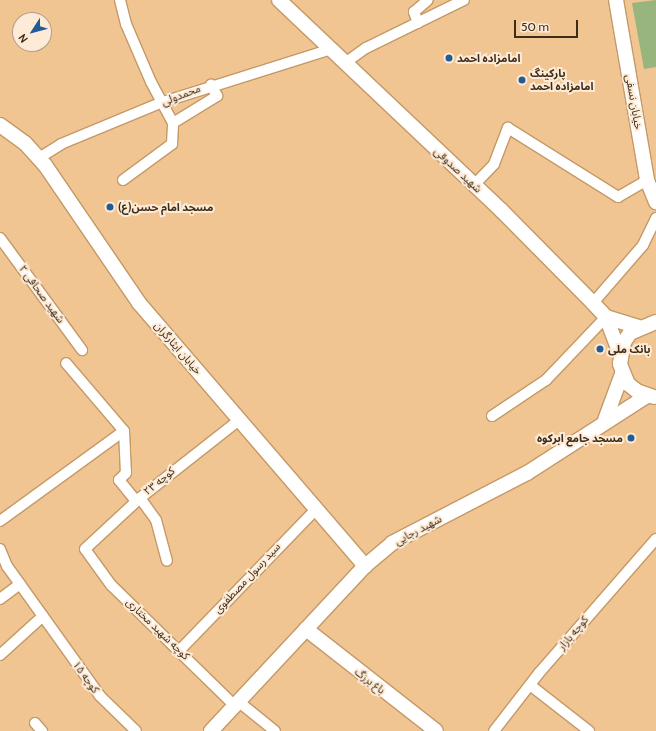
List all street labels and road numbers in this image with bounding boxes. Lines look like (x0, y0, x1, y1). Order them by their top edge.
street label: خیابان نسفی (623, 73, 645, 131)
street label: محمدولی (160, 82, 202, 108)
street label: شهید صدوقی (431, 145, 485, 195)
street label: شهید صحافی ۲ (17, 262, 67, 326)
street label: خیابان ایثارگران (152, 319, 204, 377)
street label: کوچه ۲۳ (141, 464, 177, 498)
street label: شهید رجایی (392, 512, 444, 548)
street label: سید رسول مصطفوی (211, 540, 283, 616)
street label: کوچه شهید مختاری (124, 595, 192, 663)
street label: کوچه بازار (555, 613, 591, 653)
street label: کوچه ۱۵ (70, 658, 102, 696)
street label: باغ برزگ (352, 665, 388, 697)

